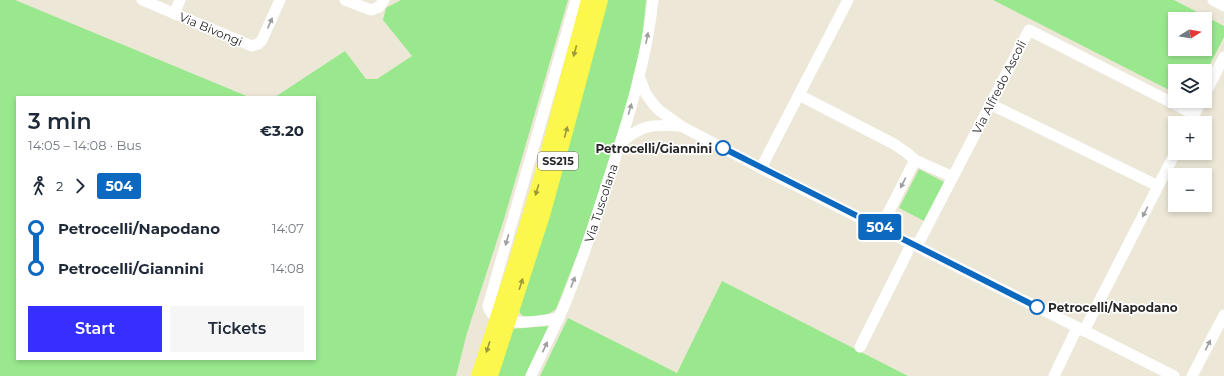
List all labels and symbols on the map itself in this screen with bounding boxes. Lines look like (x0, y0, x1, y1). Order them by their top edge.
street label: Via Bivongi (177, 9, 245, 49)
north arrow (1168, 12, 1212, 56)
one-way arrow (267, 17, 273, 29)
one-way arrow (644, 32, 650, 44)
street label: Via Alfredo Ascoli (969, 38, 1029, 136)
one-way arrow (571, 45, 577, 58)
one-way arrow (627, 103, 633, 115)
one-way arrow (563, 126, 569, 138)
marker: Petrocelli/Giannini (715, 140, 731, 156)
place label: Petrocelli/Giannini (595, 141, 712, 156)
road number: SS215 (538, 152, 578, 170)
street label: Via Tuscolana (581, 162, 621, 244)
one-way arrow (900, 178, 906, 189)
one-way arrow (534, 185, 540, 197)
one-way arrow (1141, 207, 1148, 218)
line badge: 504 (857, 214, 903, 240)
one-way arrow (504, 234, 510, 246)
one-way arrow (571, 276, 577, 288)
one-way arrow (518, 277, 524, 289)
marker: Petrocelli/Napodano (1029, 299, 1045, 315)
place label: Petrocelli/Napodano (1048, 300, 1178, 315)
one-way arrow (1205, 340, 1211, 351)
one-way arrow (485, 341, 491, 353)
one-way arrow (542, 342, 548, 353)

